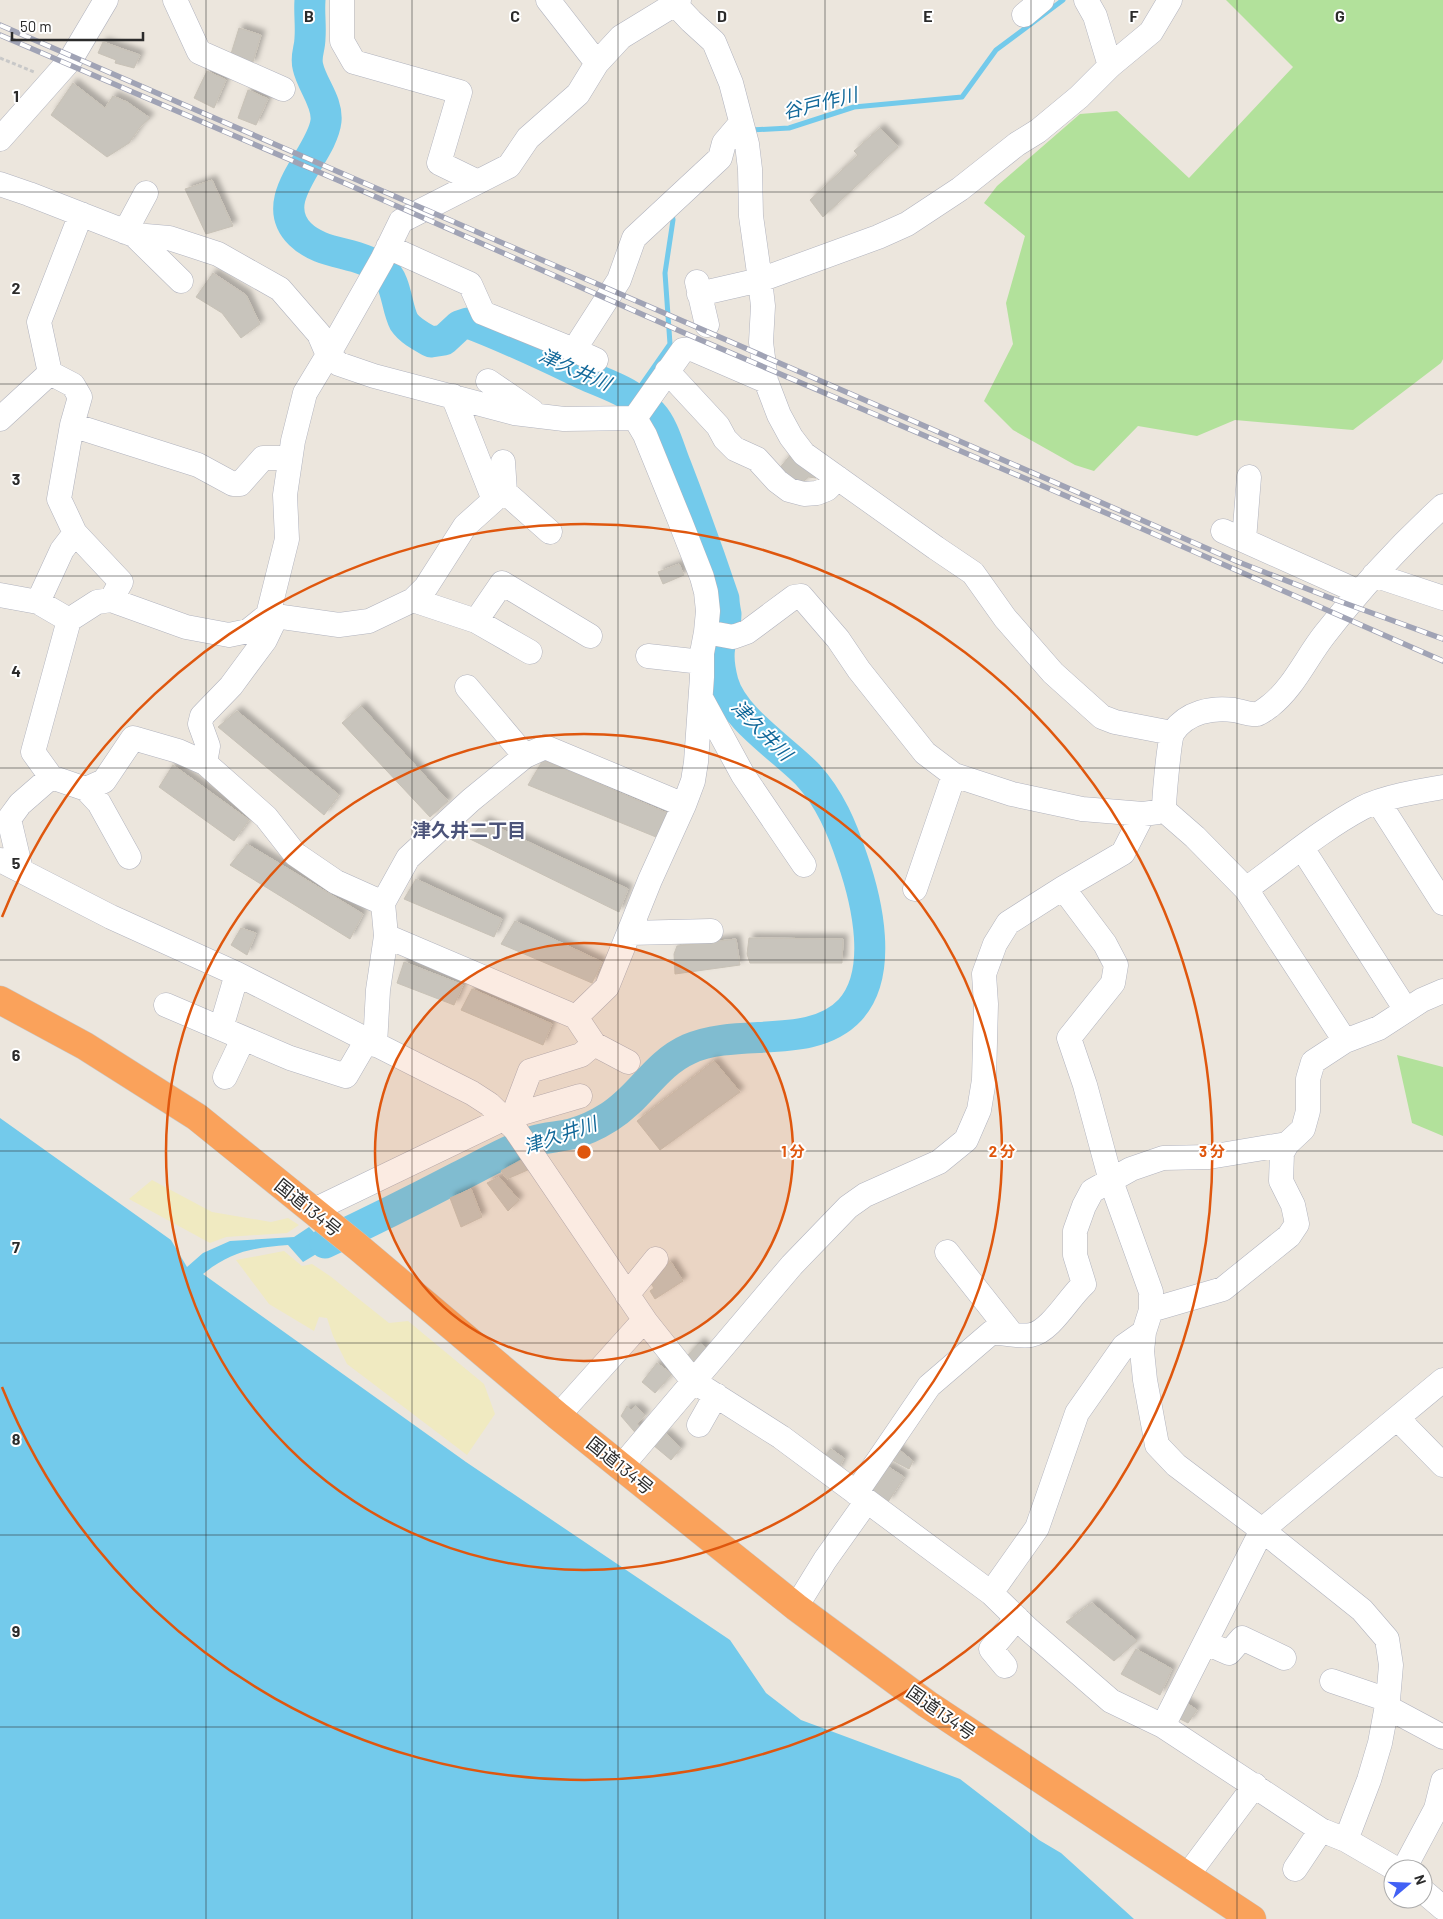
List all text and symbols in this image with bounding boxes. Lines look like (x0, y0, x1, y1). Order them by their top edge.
text: B (304, 6, 314, 25)
text: C (510, 6, 520, 25)
text: D (717, 6, 727, 25)
text: E (923, 6, 933, 25)
text: F (1130, 6, 1139, 25)
text: G (1335, 6, 1345, 25)
scale bar (12, 10, 144, 42)
text: 50 m (20, 17, 52, 35)
water label: 谷戸作川 (780, 82, 861, 123)
text: 1 (13, 86, 19, 105)
text: 2 (12, 278, 21, 297)
water label: 津久井川 (536, 343, 616, 395)
text: 3 (12, 469, 20, 488)
text: 4 (11, 661, 21, 680)
water label: 津久井川 (727, 695, 799, 766)
district label: 津久井二丁目 (412, 818, 526, 841)
text: 5 (12, 853, 21, 872)
text: 6 (12, 1045, 21, 1064)
water label: 津久井川 (520, 1111, 601, 1158)
text: 1 分 (781, 1142, 805, 1160)
text: 2 分 (989, 1142, 1015, 1160)
text: 3 分 (1199, 1142, 1225, 1160)
centre of rings (575, 1143, 593, 1161)
street label: 国道134号 (271, 1174, 346, 1241)
text: 7 (12, 1237, 20, 1256)
text: 8 (12, 1429, 21, 1448)
street label: 国道134号 (583, 1432, 658, 1499)
text: 9 (12, 1621, 20, 1640)
street label: 国道134号 (903, 1680, 980, 1744)
north arrow (1383, 1859, 1433, 1909)
text: N (1411, 1872, 1430, 1887)

